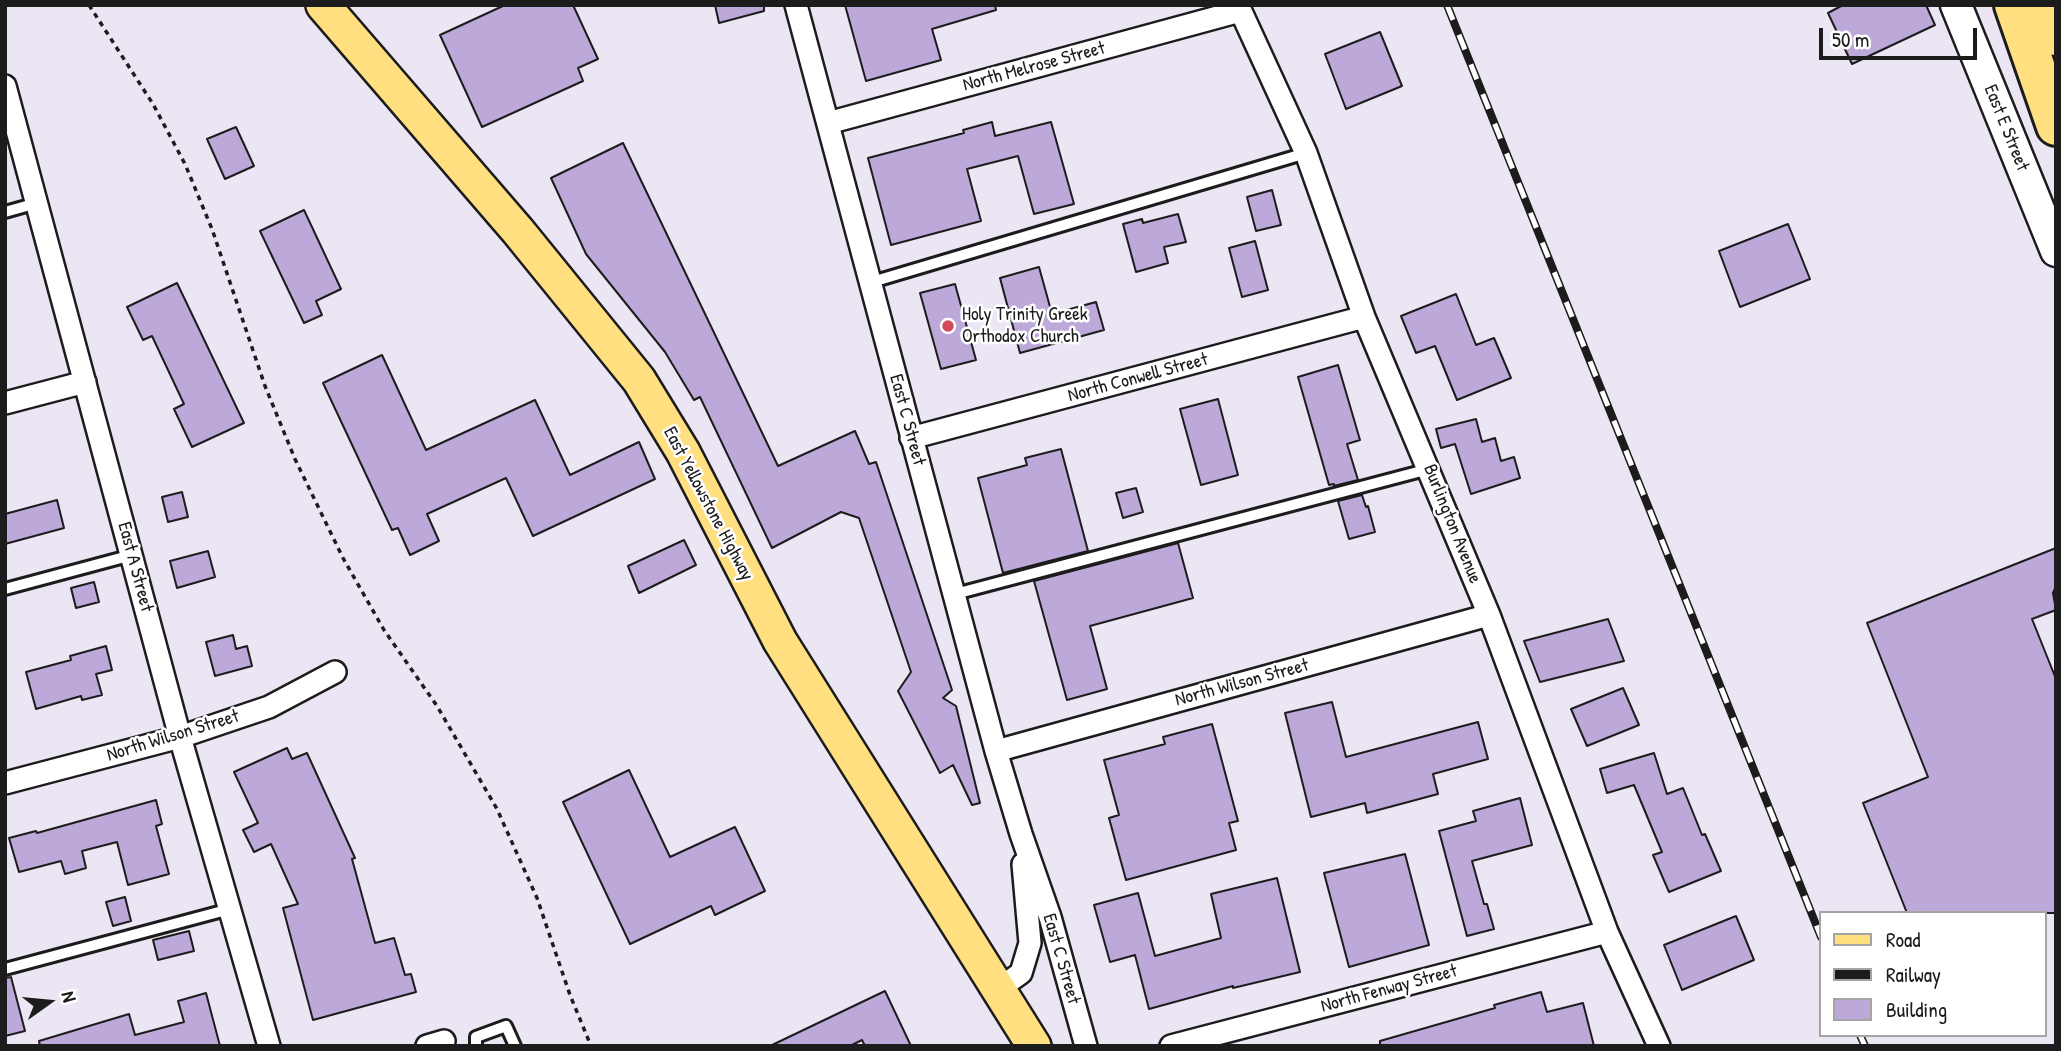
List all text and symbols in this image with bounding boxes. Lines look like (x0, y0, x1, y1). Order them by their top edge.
scale bar (1823, 14, 1980, 58)
text: 50 m (1832, 25, 1869, 54)
street label: North Melrose Street (960, 37, 1108, 97)
street label: East E Street (1978, 82, 2034, 174)
place label: Holy Trinity Greek Orthodox Church (962, 304, 1088, 348)
marker: Holy Trinity Greek Orthodox Church (940, 318, 956, 334)
street label: North Conwell Street (1066, 348, 1210, 408)
street label: East C Street (884, 372, 930, 468)
street label: East Yellowstone Highway (658, 423, 758, 585)
street label: Burlington Avenue (1418, 461, 1486, 587)
street label: East A Street (112, 520, 158, 614)
street label: North Wilson Street (1173, 654, 1311, 712)
street label: North Wilson Street (104, 705, 242, 767)
street label: East C Street (1037, 911, 1085, 1007)
legend (1820, 911, 2047, 1037)
text: Road (1886, 925, 1920, 954)
street label: North Fenway Street (1318, 960, 1460, 1018)
text: Railway (1886, 960, 1941, 989)
north arrow (14, 967, 84, 1037)
text: N (55, 988, 83, 1005)
text: Building (1886, 995, 1947, 1024)

